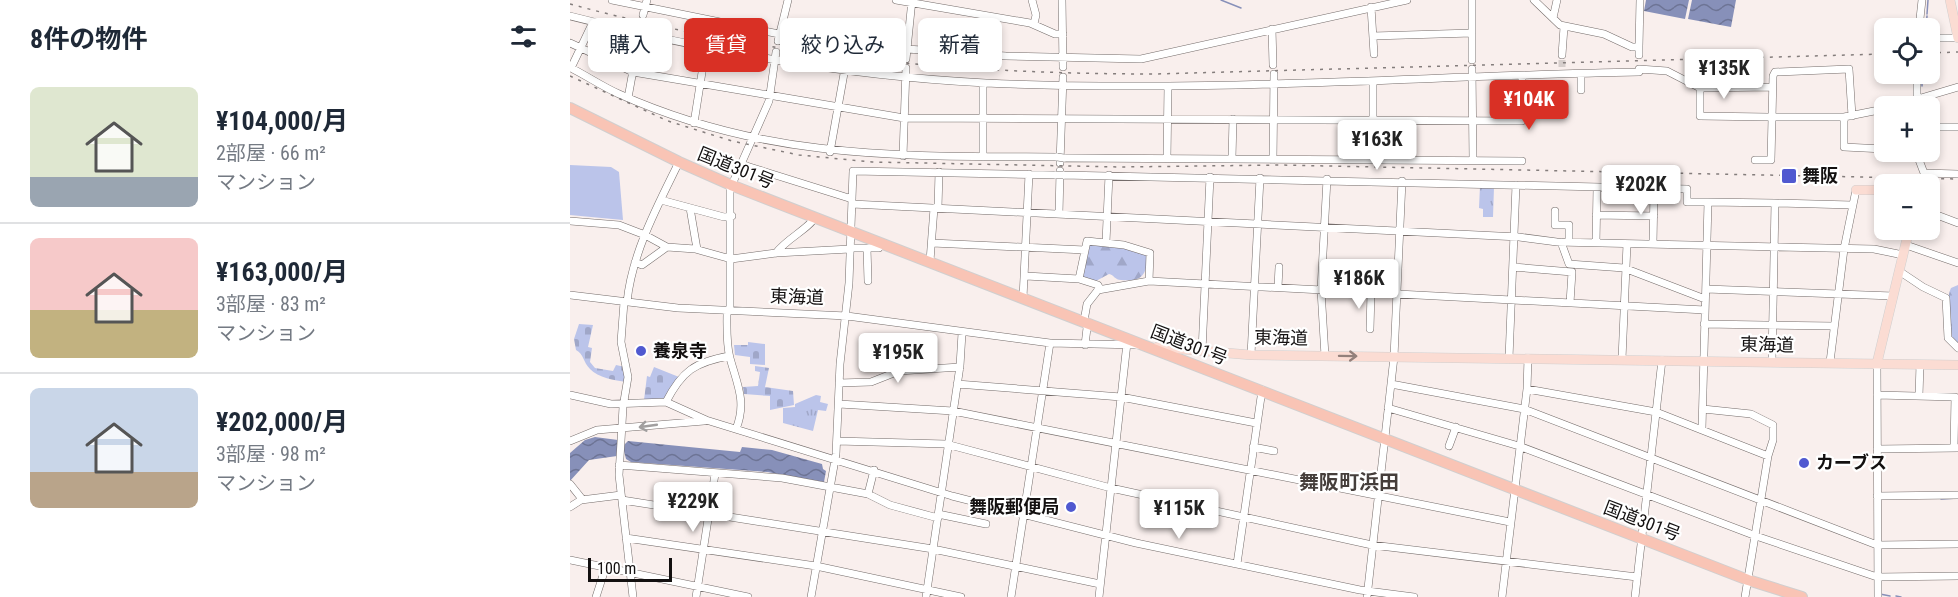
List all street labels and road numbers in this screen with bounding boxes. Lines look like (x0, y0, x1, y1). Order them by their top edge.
street label: 国道301号 (695, 143, 778, 192)
street label: 東海道 (770, 285, 824, 308)
street label: 国道301号 (1148, 320, 1231, 369)
street label: 東海道 (1254, 327, 1308, 348)
street label: 東海道 (1740, 334, 1794, 355)
street label: 国道301号 (1601, 496, 1684, 545)

